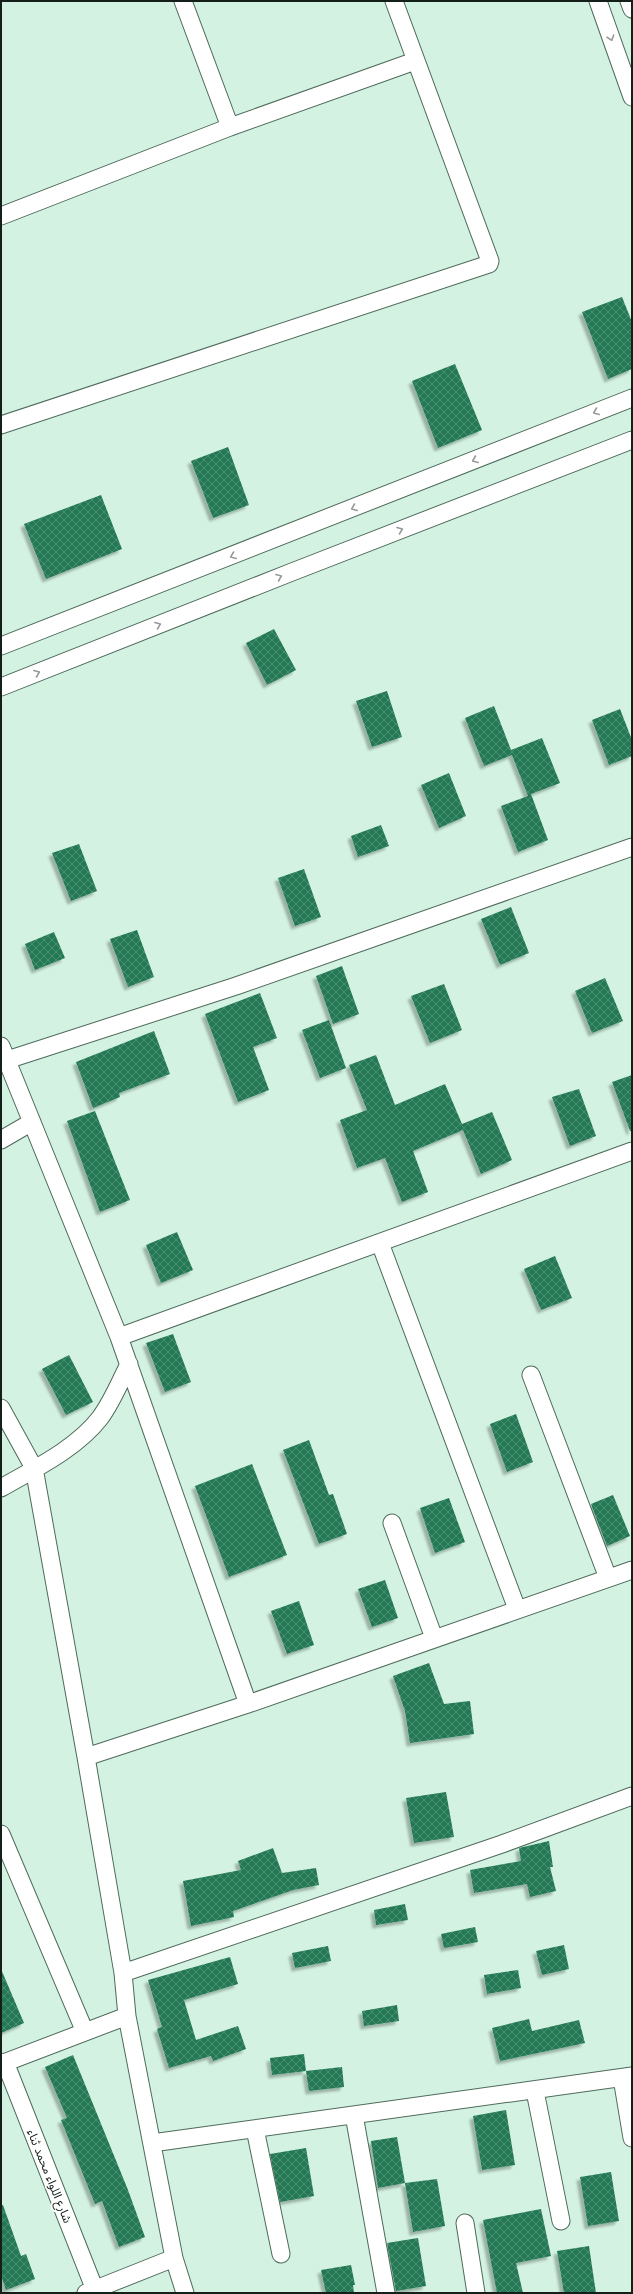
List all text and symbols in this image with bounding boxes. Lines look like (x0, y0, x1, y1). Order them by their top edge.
one-way arrow (606, 34, 615, 41)
one-way arrow (592, 408, 599, 416)
one-way arrow (471, 456, 478, 464)
one-way arrow (351, 504, 358, 512)
one-way arrow (396, 526, 403, 534)
one-way arrow (230, 551, 237, 559)
one-way arrow (275, 573, 282, 581)
one-way arrow (155, 621, 162, 629)
one-way arrow (34, 669, 41, 677)
street label: شارع اللواء محمد ثناء (22, 2127, 76, 2226)

